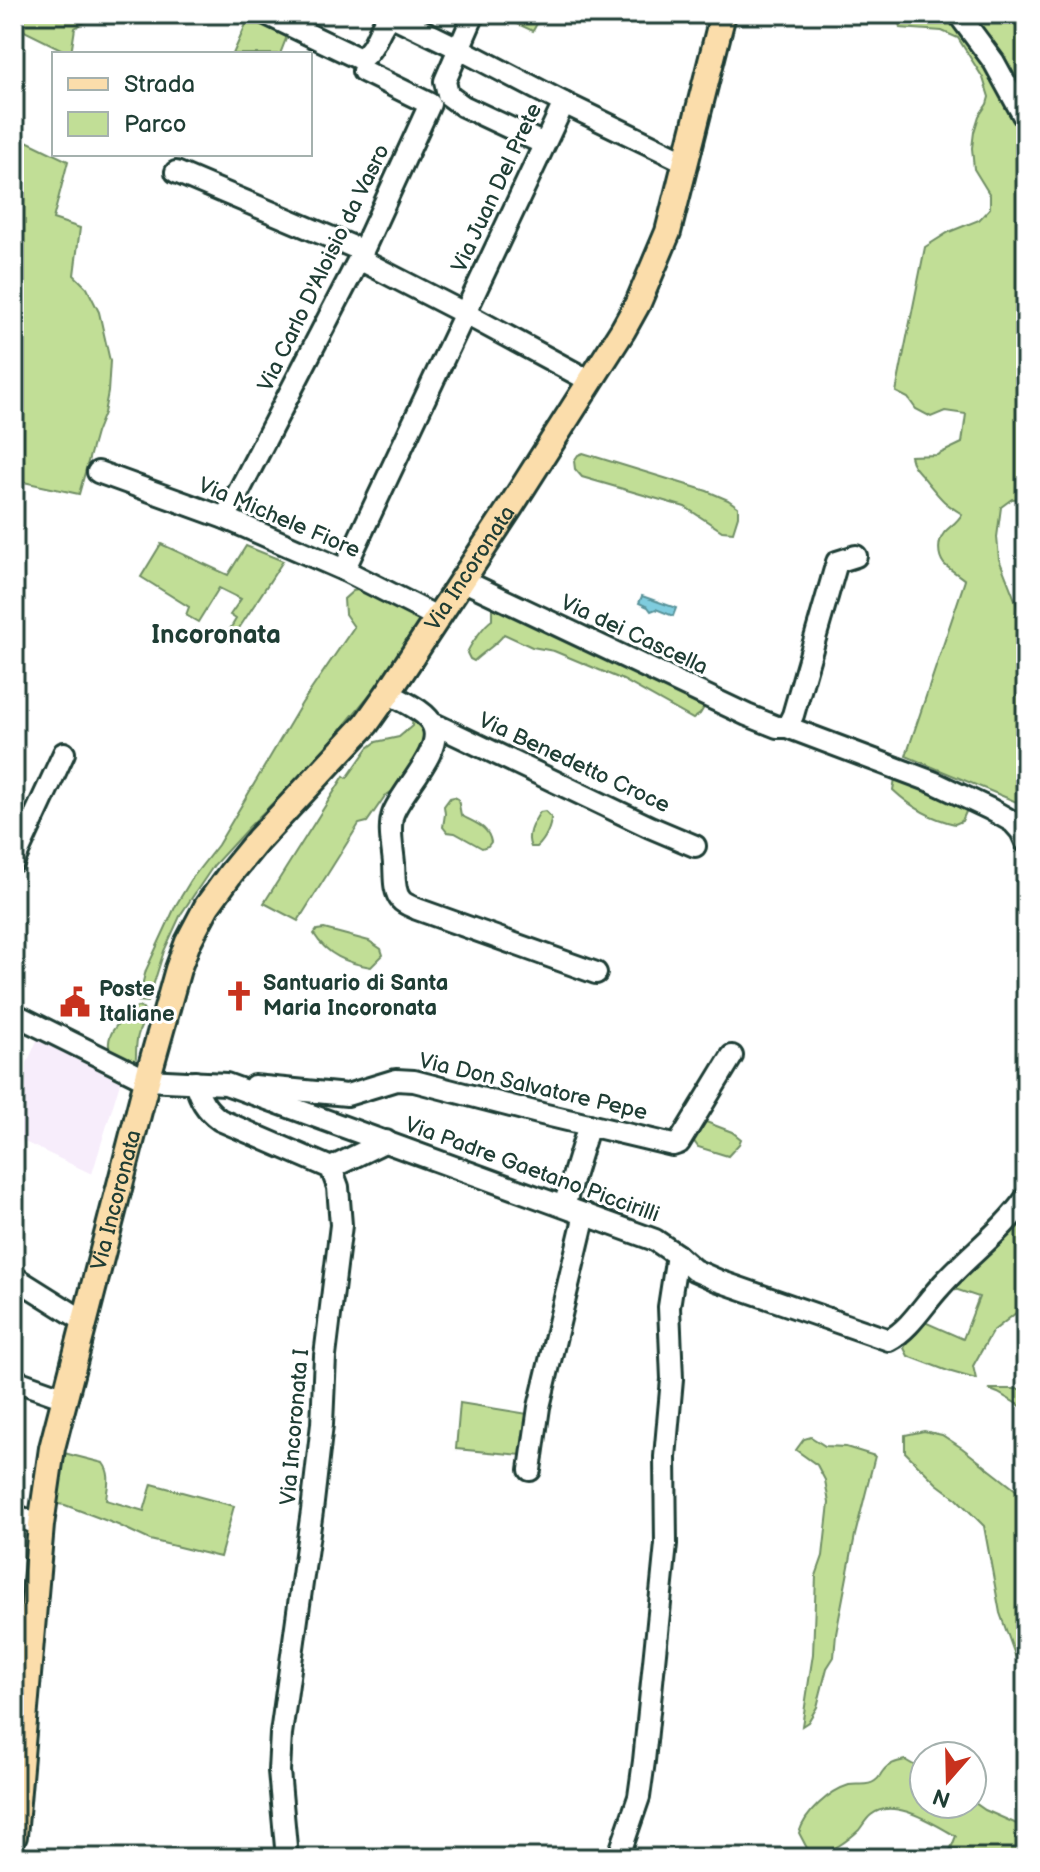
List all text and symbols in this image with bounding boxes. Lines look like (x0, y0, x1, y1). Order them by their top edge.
legend (52, 52, 312, 156)
text: Strada (124, 70, 195, 99)
street label: Via Juan Del Prete (446, 99, 548, 277)
text: Parco (124, 110, 186, 139)
street label: Via Carlo D'Aloisio da Vasro (252, 140, 396, 396)
street label: Via Michele Fiore (194, 472, 364, 564)
street label: Via Incoronata (419, 501, 521, 636)
street label: Via dei Cascella (556, 589, 712, 681)
district label: Incoronata (151, 620, 281, 651)
street label: Via Benedetto Croce (474, 707, 674, 819)
place label: Santuario di Santa Maria Incoronata (263, 970, 448, 1022)
place label: Poste Italiane (99, 976, 175, 1028)
church icon: Santuario di Santa Maria Incoronata (222, 979, 256, 1013)
public building icon: Poste Italiane (58, 985, 92, 1019)
street label: Via Don Salvatore Pepe (416, 1048, 650, 1126)
street label: Via Padre Gaetano Piccirilli (401, 1111, 663, 1229)
street label: Via Incoronata (85, 1127, 147, 1273)
street label: Via Incoronata I (275, 1348, 315, 1506)
north arrow (908, 1740, 988, 1820)
text: N (929, 1782, 954, 1813)

